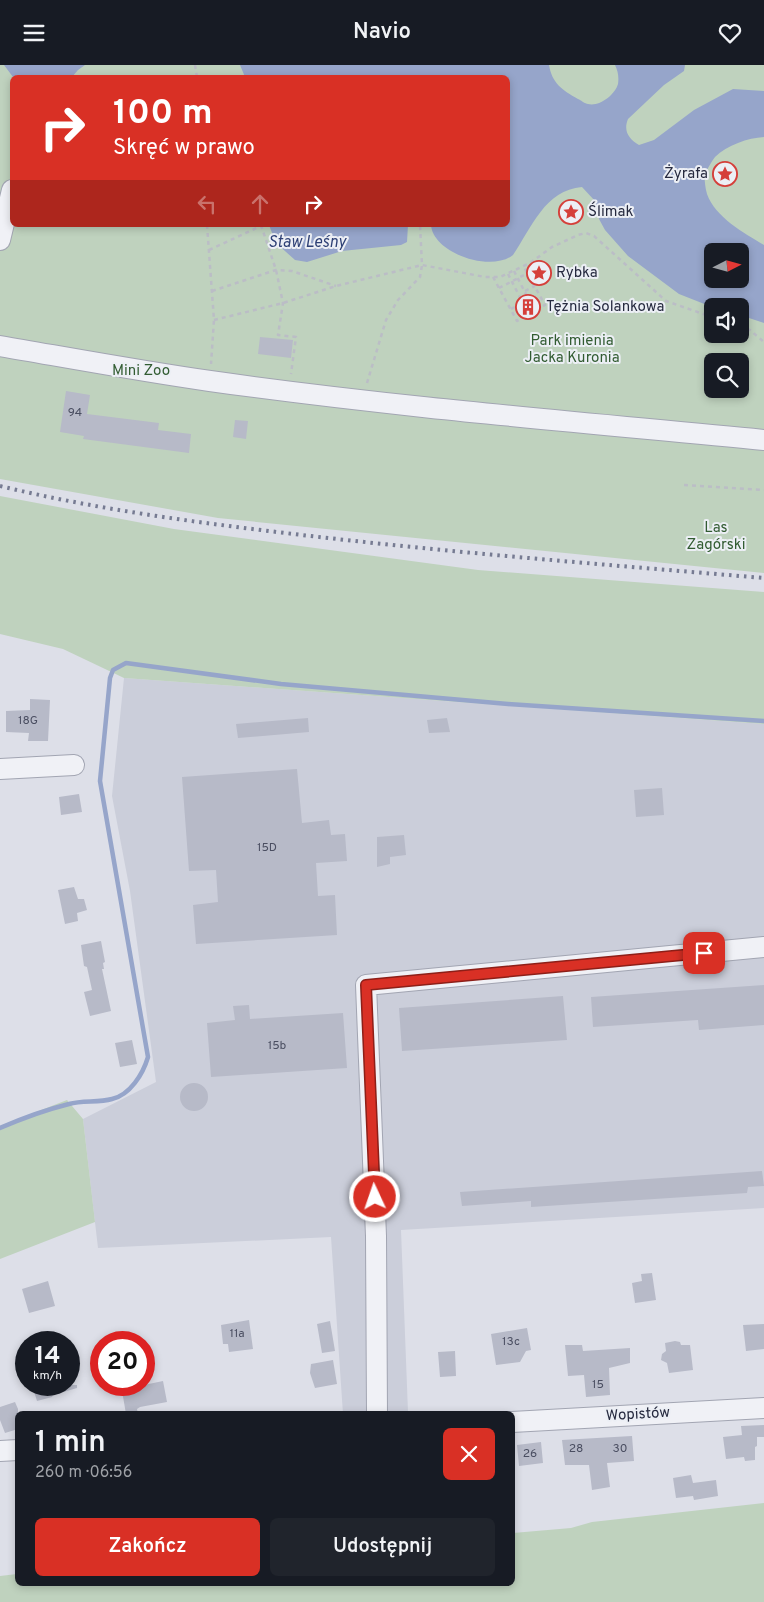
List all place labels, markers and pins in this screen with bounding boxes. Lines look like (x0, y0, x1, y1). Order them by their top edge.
place icon: Żyrafa (712, 161, 738, 187)
place label: Żyrafa (664, 164, 708, 184)
place icon: Ślimak (558, 199, 584, 225)
place label: Ślimak (588, 201, 633, 222)
place icon: Rybka (526, 260, 552, 286)
place label: Rybka (556, 264, 598, 283)
building icon: Tężnia Solankowa (515, 294, 541, 320)
place label: Tężnia Solankowa (546, 298, 664, 317)
pin (683, 932, 725, 974)

